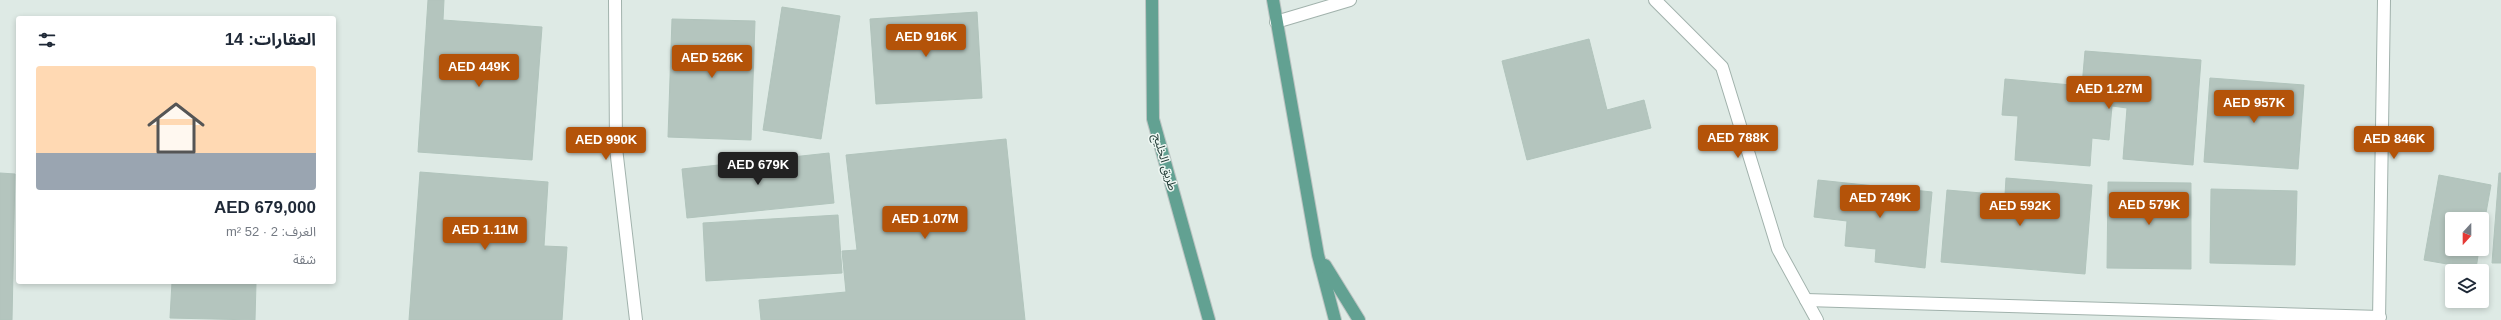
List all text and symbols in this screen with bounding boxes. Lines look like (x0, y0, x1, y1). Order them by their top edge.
pin: AED 916K (885, 24, 967, 58)
icon: filters (36, 29, 58, 51)
text: AED 916K (895, 29, 957, 44)
text: العقارات: 14 (225, 30, 316, 49)
pin: AED 526K (671, 45, 753, 79)
text: AED 526K (681, 50, 743, 65)
pin: AED 449K (438, 54, 520, 88)
text: AED 449K (448, 59, 510, 74)
pin: AED 1.27M (2063, 76, 2155, 110)
text: AED 1.27M (2075, 81, 2143, 96)
pin: AED 957K (2213, 90, 2295, 124)
icon: home (140, 92, 212, 164)
text: AED 957K (2223, 95, 2285, 110)
pin: AED 788K (1697, 125, 1779, 159)
pin: AED 846K (2353, 126, 2435, 160)
pin: AED 990K (565, 127, 647, 161)
text: AED 788K (1707, 130, 1769, 145)
text: AED 846K (2363, 131, 2425, 146)
text: AED 990K (575, 132, 637, 147)
street label: طريق الخليج (1148, 132, 1180, 193)
pin: AED 679K (717, 152, 799, 186)
text: AED 679K (727, 157, 789, 172)
pin: AED 749K (1839, 185, 1921, 219)
text: AED 749K (1849, 190, 1911, 205)
pin: AED 579K (2108, 192, 2190, 226)
pin: AED 592K (1979, 193, 2061, 227)
text: AED 579K (2118, 197, 2180, 212)
text: AED 679,000 (214, 198, 316, 217)
text: AED 592K (1989, 198, 2051, 213)
pin: AED 1.07M (879, 206, 971, 240)
text: AED 1.07M (891, 211, 959, 226)
north arrow (2445, 212, 2489, 256)
map controls (2445, 212, 2489, 308)
pin: AED 1.11M (439, 217, 531, 251)
text: AED 1.11M (452, 222, 518, 237)
text: الغرف: 2 · 52 m² (226, 224, 316, 239)
text: شقة (293, 252, 316, 267)
button: layers (2445, 264, 2489, 308)

